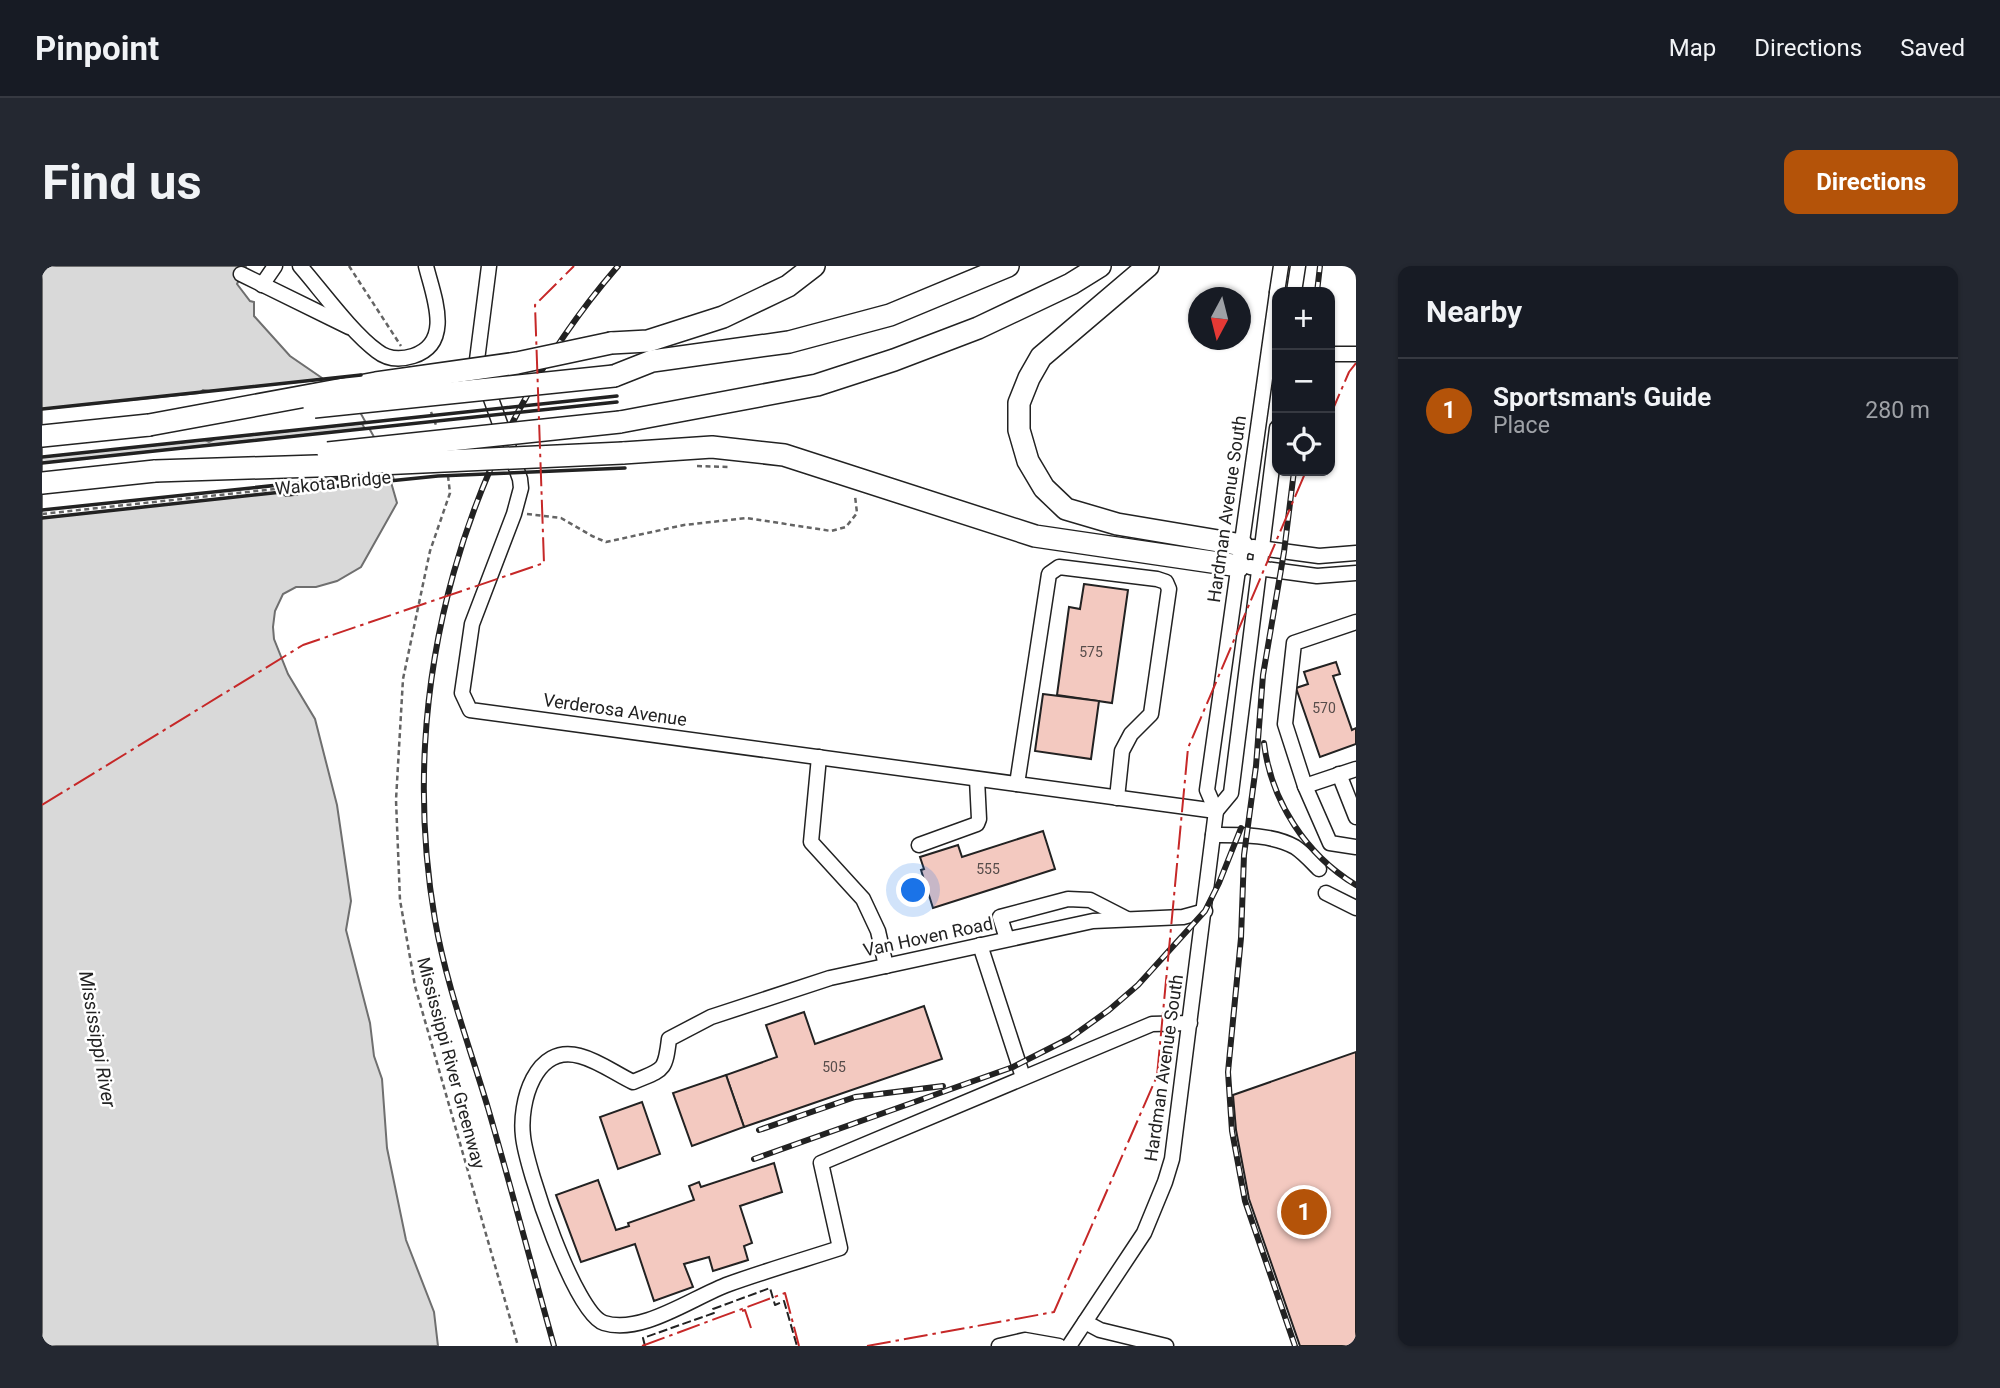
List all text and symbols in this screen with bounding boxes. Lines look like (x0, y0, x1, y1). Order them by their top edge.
text: Pinpoint (35, 29, 159, 68)
text: Map (1669, 34, 1716, 62)
text: Directions (1754, 34, 1862, 62)
text: Saved (1900, 34, 1965, 62)
button: Directions (1784, 150, 1958, 214)
text: Find us (42, 154, 202, 211)
north arrow (1188, 287, 1251, 350)
map controls (1272, 287, 1335, 476)
button: + (1272, 287, 1335, 350)
text: Nearby (1426, 294, 1522, 329)
button: − (1272, 350, 1335, 413)
text: Sportsman's Guide (1493, 382, 1711, 412)
text: 1 (1442, 397, 1456, 424)
text: 280 m (1865, 397, 1930, 424)
text: Place (1493, 412, 1550, 439)
button: locate (1272, 413, 1335, 476)
street label: Hardman Avenue South (1203, 414, 1250, 604)
street label: Wakota Bridge (274, 466, 392, 499)
house number: 575 (1079, 644, 1103, 660)
street label: Verderosa Avenue (542, 689, 688, 730)
house number: 570 (1312, 700, 1336, 716)
house number: 555 (976, 861, 1000, 877)
your location (896, 873, 930, 907)
street label: Van Hoven Road (861, 913, 995, 961)
street label: Mississippi River Greenway (413, 955, 490, 1171)
water label: Mississippi River (74, 969, 121, 1110)
street label: Hardman Avenue South (1140, 973, 1187, 1163)
house number: 505 (822, 1059, 846, 1075)
pin: 1 (1281, 1186, 1327, 1238)

